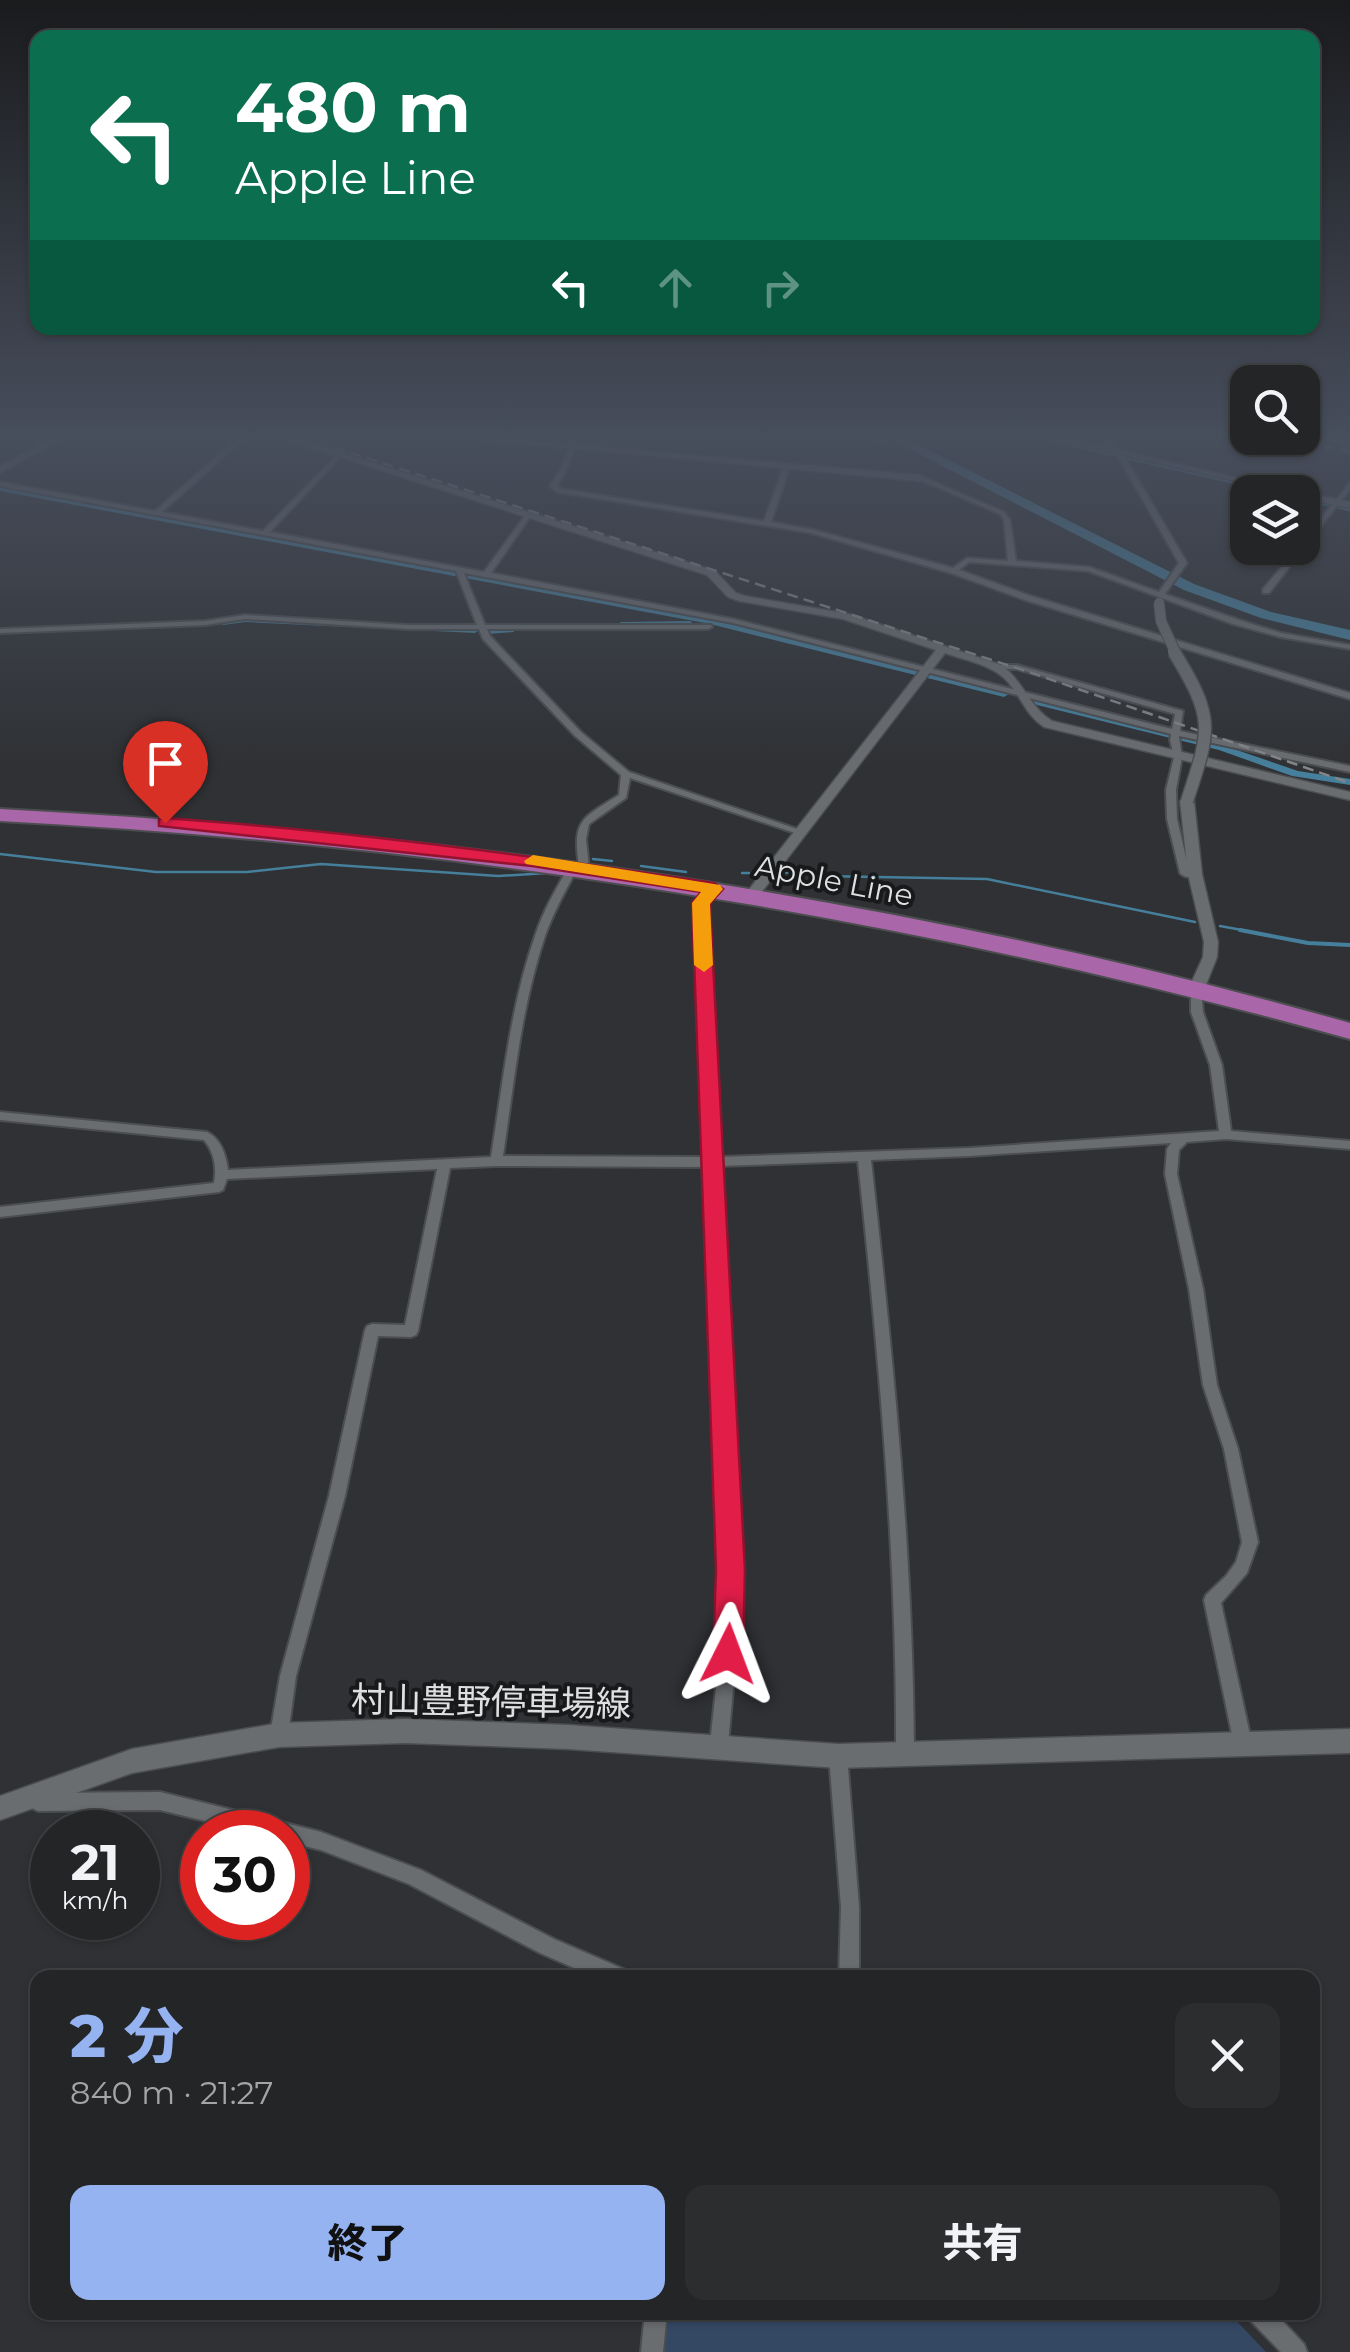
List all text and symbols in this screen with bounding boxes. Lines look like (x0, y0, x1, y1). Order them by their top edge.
text: 480 m (235, 64, 471, 150)
icon: left (70, 70, 200, 200)
text: Apple Line (235, 150, 476, 205)
icon: left (543, 260, 598, 315)
icon: ahead (648, 260, 703, 315)
icon: right (753, 260, 808, 315)
map controls (1230, 365, 1320, 565)
button: search (1230, 365, 1320, 455)
button: layers (1230, 475, 1320, 565)
pin (123, 721, 208, 824)
icon: arrive (138, 736, 193, 791)
street label: Apple Line (752, 847, 916, 914)
position arrow (676, 1602, 780, 1706)
street label: 村山豊野停車場線 (351, 1678, 631, 1725)
speed limit sign: 30 (180, 1810, 310, 1940)
text: 21 (70, 1832, 120, 1893)
text: km/h (62, 1885, 128, 1915)
text: 2 分 (70, 1999, 183, 2072)
button: close (1175, 2003, 1280, 2108)
text: 840 m · 21:27 (70, 2073, 273, 2112)
button: 終了 (70, 2185, 665, 2300)
button: 共有 (685, 2185, 1280, 2300)

